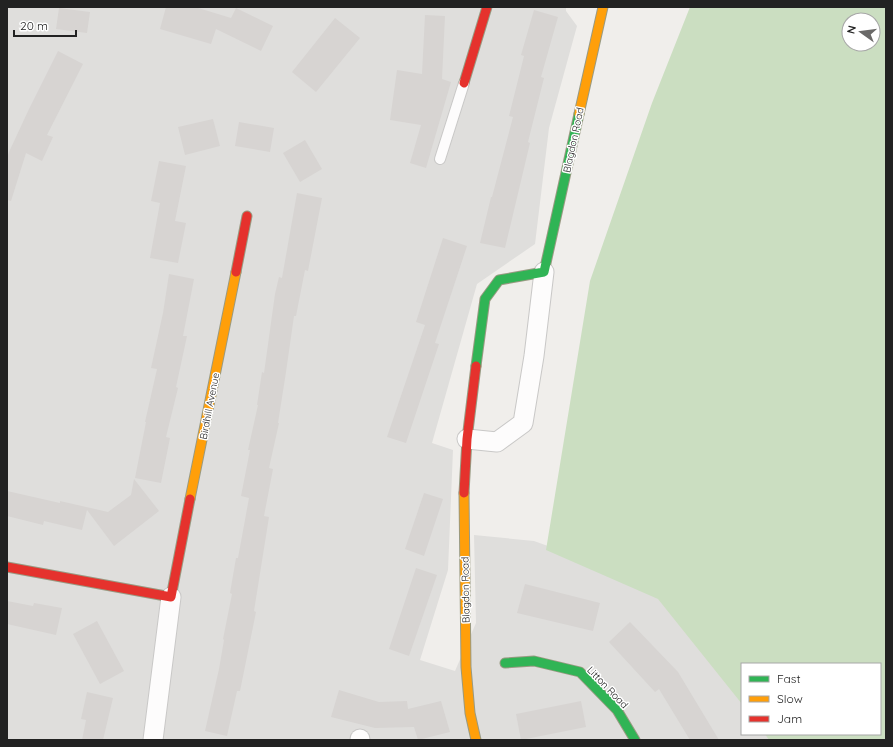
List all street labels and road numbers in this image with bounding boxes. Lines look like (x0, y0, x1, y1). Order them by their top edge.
street label: Blagdon Road (560, 106, 587, 174)
street label: Birdhill Avenue (197, 371, 222, 441)
street label: Blagdon Road (458, 557, 473, 623)
street label: Litton Road (584, 664, 631, 711)

